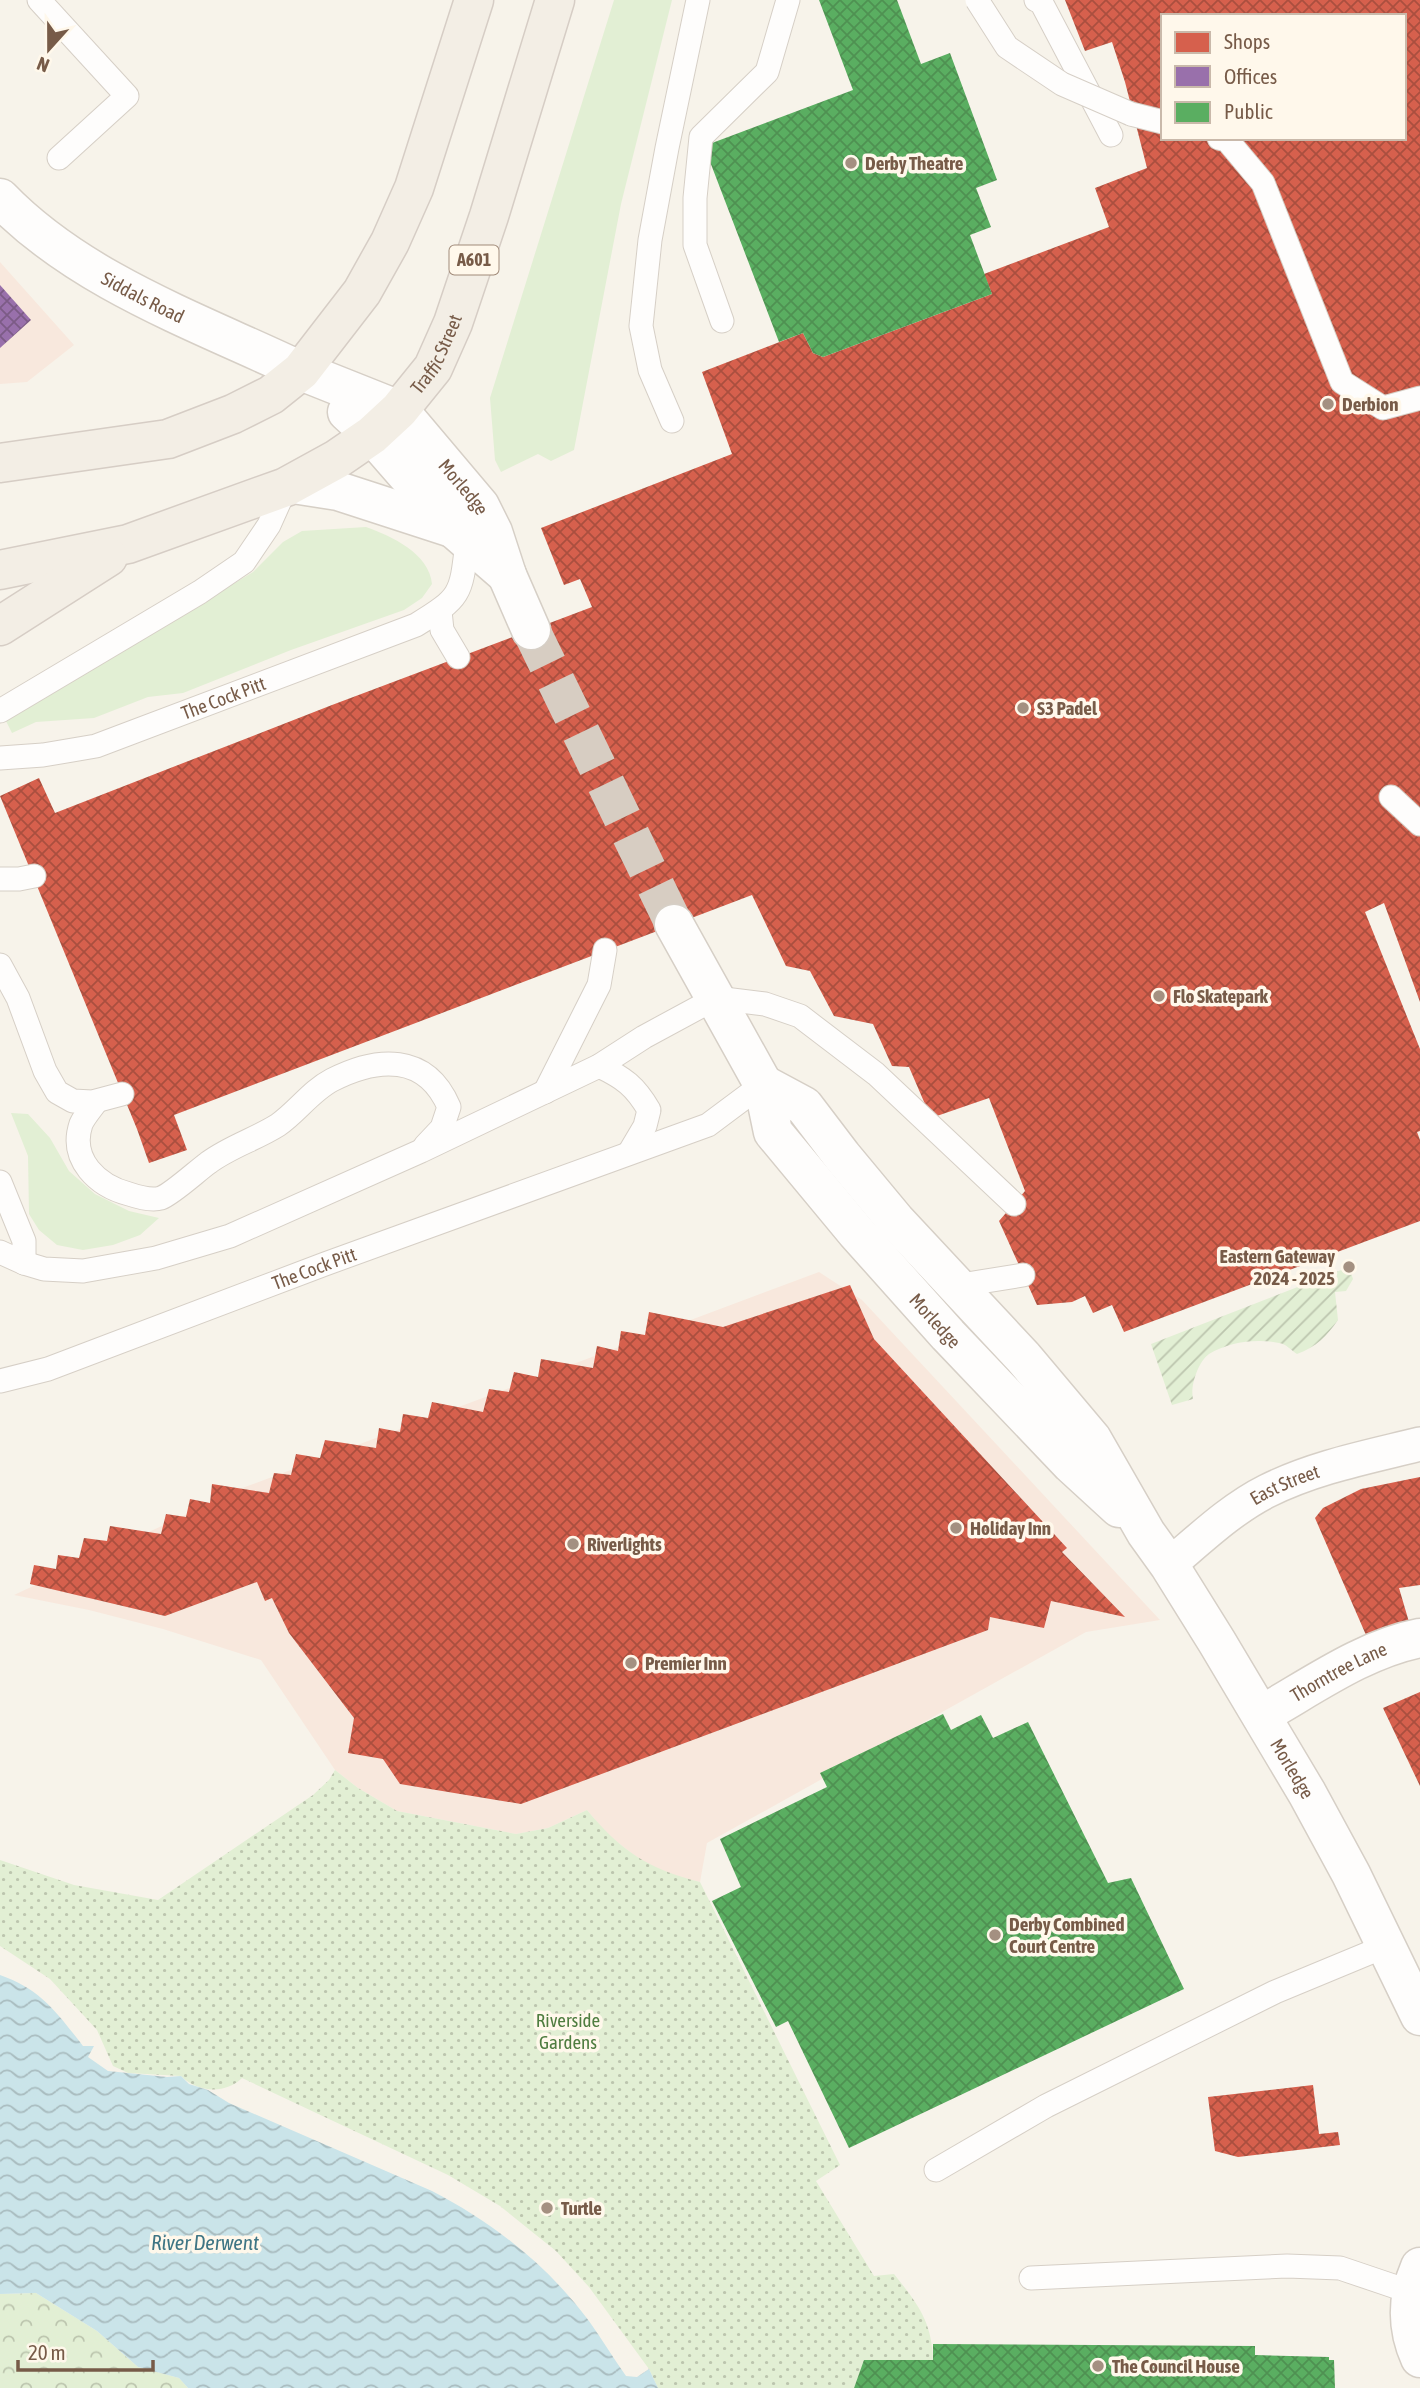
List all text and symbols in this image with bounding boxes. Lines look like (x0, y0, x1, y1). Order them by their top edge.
north arrow (14, 14, 84, 84)
legend (1161, 14, 1406, 140)
text: Shops (1224, 29, 1270, 53)
text: N (34, 53, 52, 77)
text: Offices (1224, 64, 1277, 88)
text: Public (1224, 99, 1273, 123)
place label: Derby Theatre (865, 152, 964, 174)
marker: Derby Theatre (843, 155, 859, 171)
road number: A601 (449, 246, 498, 274)
street label: Siddals Road (98, 267, 188, 327)
street label: Traffic Street (406, 312, 466, 398)
place label: Derbion (1342, 393, 1398, 415)
marker: Derbion (1320, 396, 1336, 412)
street label: Morledge (434, 454, 493, 518)
street label: The Cock Pitt (178, 672, 268, 724)
place label: S3 Padel (1037, 697, 1098, 719)
marker: S3 Padel (1015, 700, 1031, 716)
place label: Flo Skatepark (1173, 985, 1269, 1007)
marker: Flo Skatepark (1151, 988, 1167, 1004)
street label: The Cock Pitt (269, 1243, 359, 1294)
place label: Eastern Gateway 2024 - 2025 (1220, 1245, 1335, 1289)
marker: Eastern Gateway 2024 - 2025 (1341, 1259, 1357, 1275)
street label: Morledge (905, 1289, 966, 1353)
street label: East Street (1246, 1460, 1322, 1509)
place label: Holiday Inn (970, 1517, 1051, 1539)
marker: Holiday Inn (948, 1520, 964, 1536)
place label: Riverlights (587, 1533, 662, 1555)
marker: Riverlights (565, 1536, 581, 1552)
street label: Thorntree Lane (1286, 1637, 1390, 1706)
place label: Premier Inn (645, 1652, 727, 1674)
marker: Premier Inn (623, 1655, 639, 1671)
street label: Morledge (1266, 1735, 1319, 1802)
place label: Derby Combined Court Centre (1009, 1913, 1124, 1957)
marker: Derby Combined Court Centre (987, 1927, 1003, 1943)
park label: Riverside Gardens (536, 2009, 600, 2053)
place label: Turtle (561, 2197, 602, 2219)
marker: Turtle (539, 2200, 555, 2216)
water label: River Derwent (151, 2230, 259, 2254)
scale bar (18, 2328, 152, 2372)
text: 20 m (28, 2340, 66, 2364)
place label: The Council House (1112, 2355, 1240, 2377)
marker: The Council House (1090, 2358, 1106, 2374)

